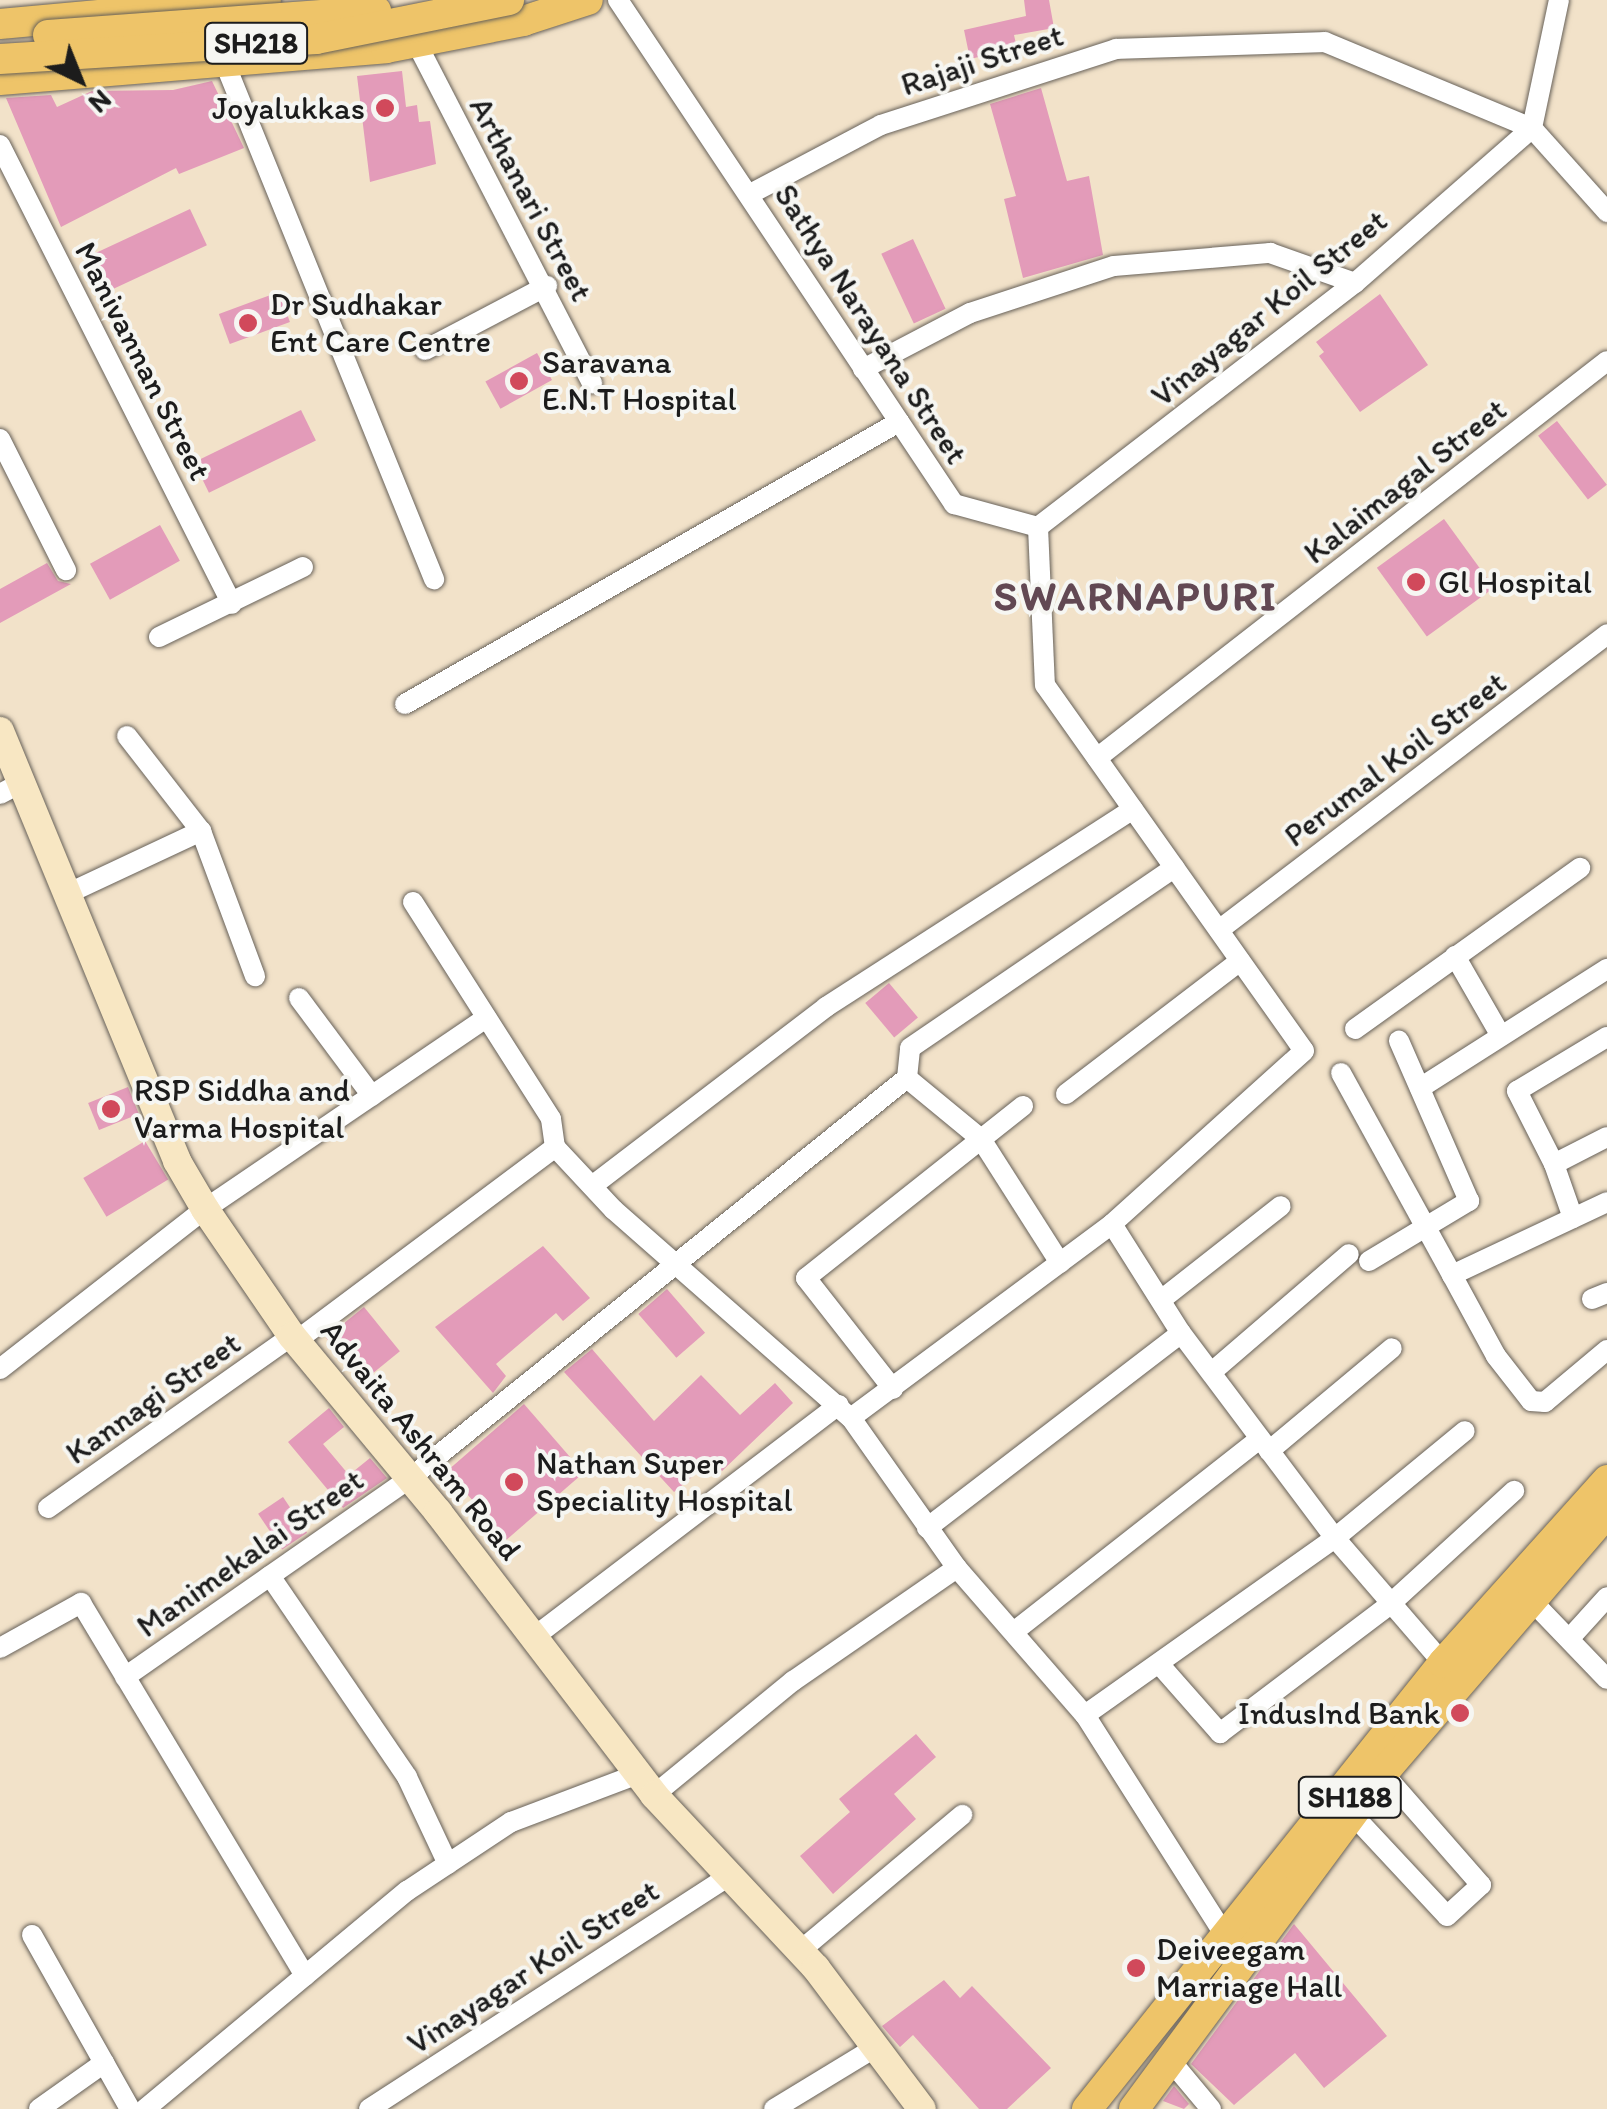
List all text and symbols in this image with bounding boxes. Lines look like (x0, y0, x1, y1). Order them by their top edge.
street label: Rajaji Street (896, 16, 1068, 104)
road number: SH218 (204, 18, 308, 68)
north arrow (30, 30, 130, 130)
text: N (82, 83, 119, 121)
place label: Joyalukkas (212, 89, 365, 127)
street label: Arthanari Street (461, 91, 601, 307)
marker: Joyalukkas (374, 97, 396, 119)
street label: Sathya Narayana Street (766, 177, 976, 471)
street label: Vinayagar Koil Street (1144, 201, 1394, 415)
street label: Manivannan Street (67, 236, 219, 486)
place label: Dr Sudhakar Ent Care Centre (270, 286, 491, 361)
marker: Dr Sudhakar Ent Care Centre (235, 310, 261, 336)
place label: Saravana E.N.T Hospital (542, 344, 737, 419)
marker: Saravana E.N.T Hospital (506, 368, 532, 394)
street label: Kalaimagal Street (1296, 390, 1514, 572)
place label: Gl Hospital (1438, 563, 1591, 601)
marker: Gl Hospital (1403, 569, 1429, 595)
district label: SWARNAPURI (993, 571, 1279, 621)
street label: Perumal Koil Street (1277, 663, 1513, 855)
place label: RSP Siddha and Varma Hospital (134, 1072, 350, 1147)
marker: RSP Siddha and Varma Hospital (98, 1096, 124, 1122)
street label: Advaita Ashram Road (313, 1312, 529, 1568)
street label: Kannagi Street (58, 1324, 248, 1472)
place label: Nathan Super Speciality Hospital (536, 1445, 791, 1520)
street label: Manimekalai Street (130, 1461, 370, 1645)
marker: Nathan Super Speciality Hospital (501, 1469, 527, 1495)
place label: IndusInd Bank (1238, 1694, 1440, 1732)
marker: IndusInd Bank (1449, 1702, 1471, 1724)
road number: SH188 (1298, 1772, 1402, 1822)
street label: Vinayagar Koil Street (400, 1872, 666, 2062)
place label: Deiveegam Marriage Hall (1156, 1931, 1343, 2006)
marker: Deiveegam Marriage Hall (1125, 1957, 1147, 1979)

